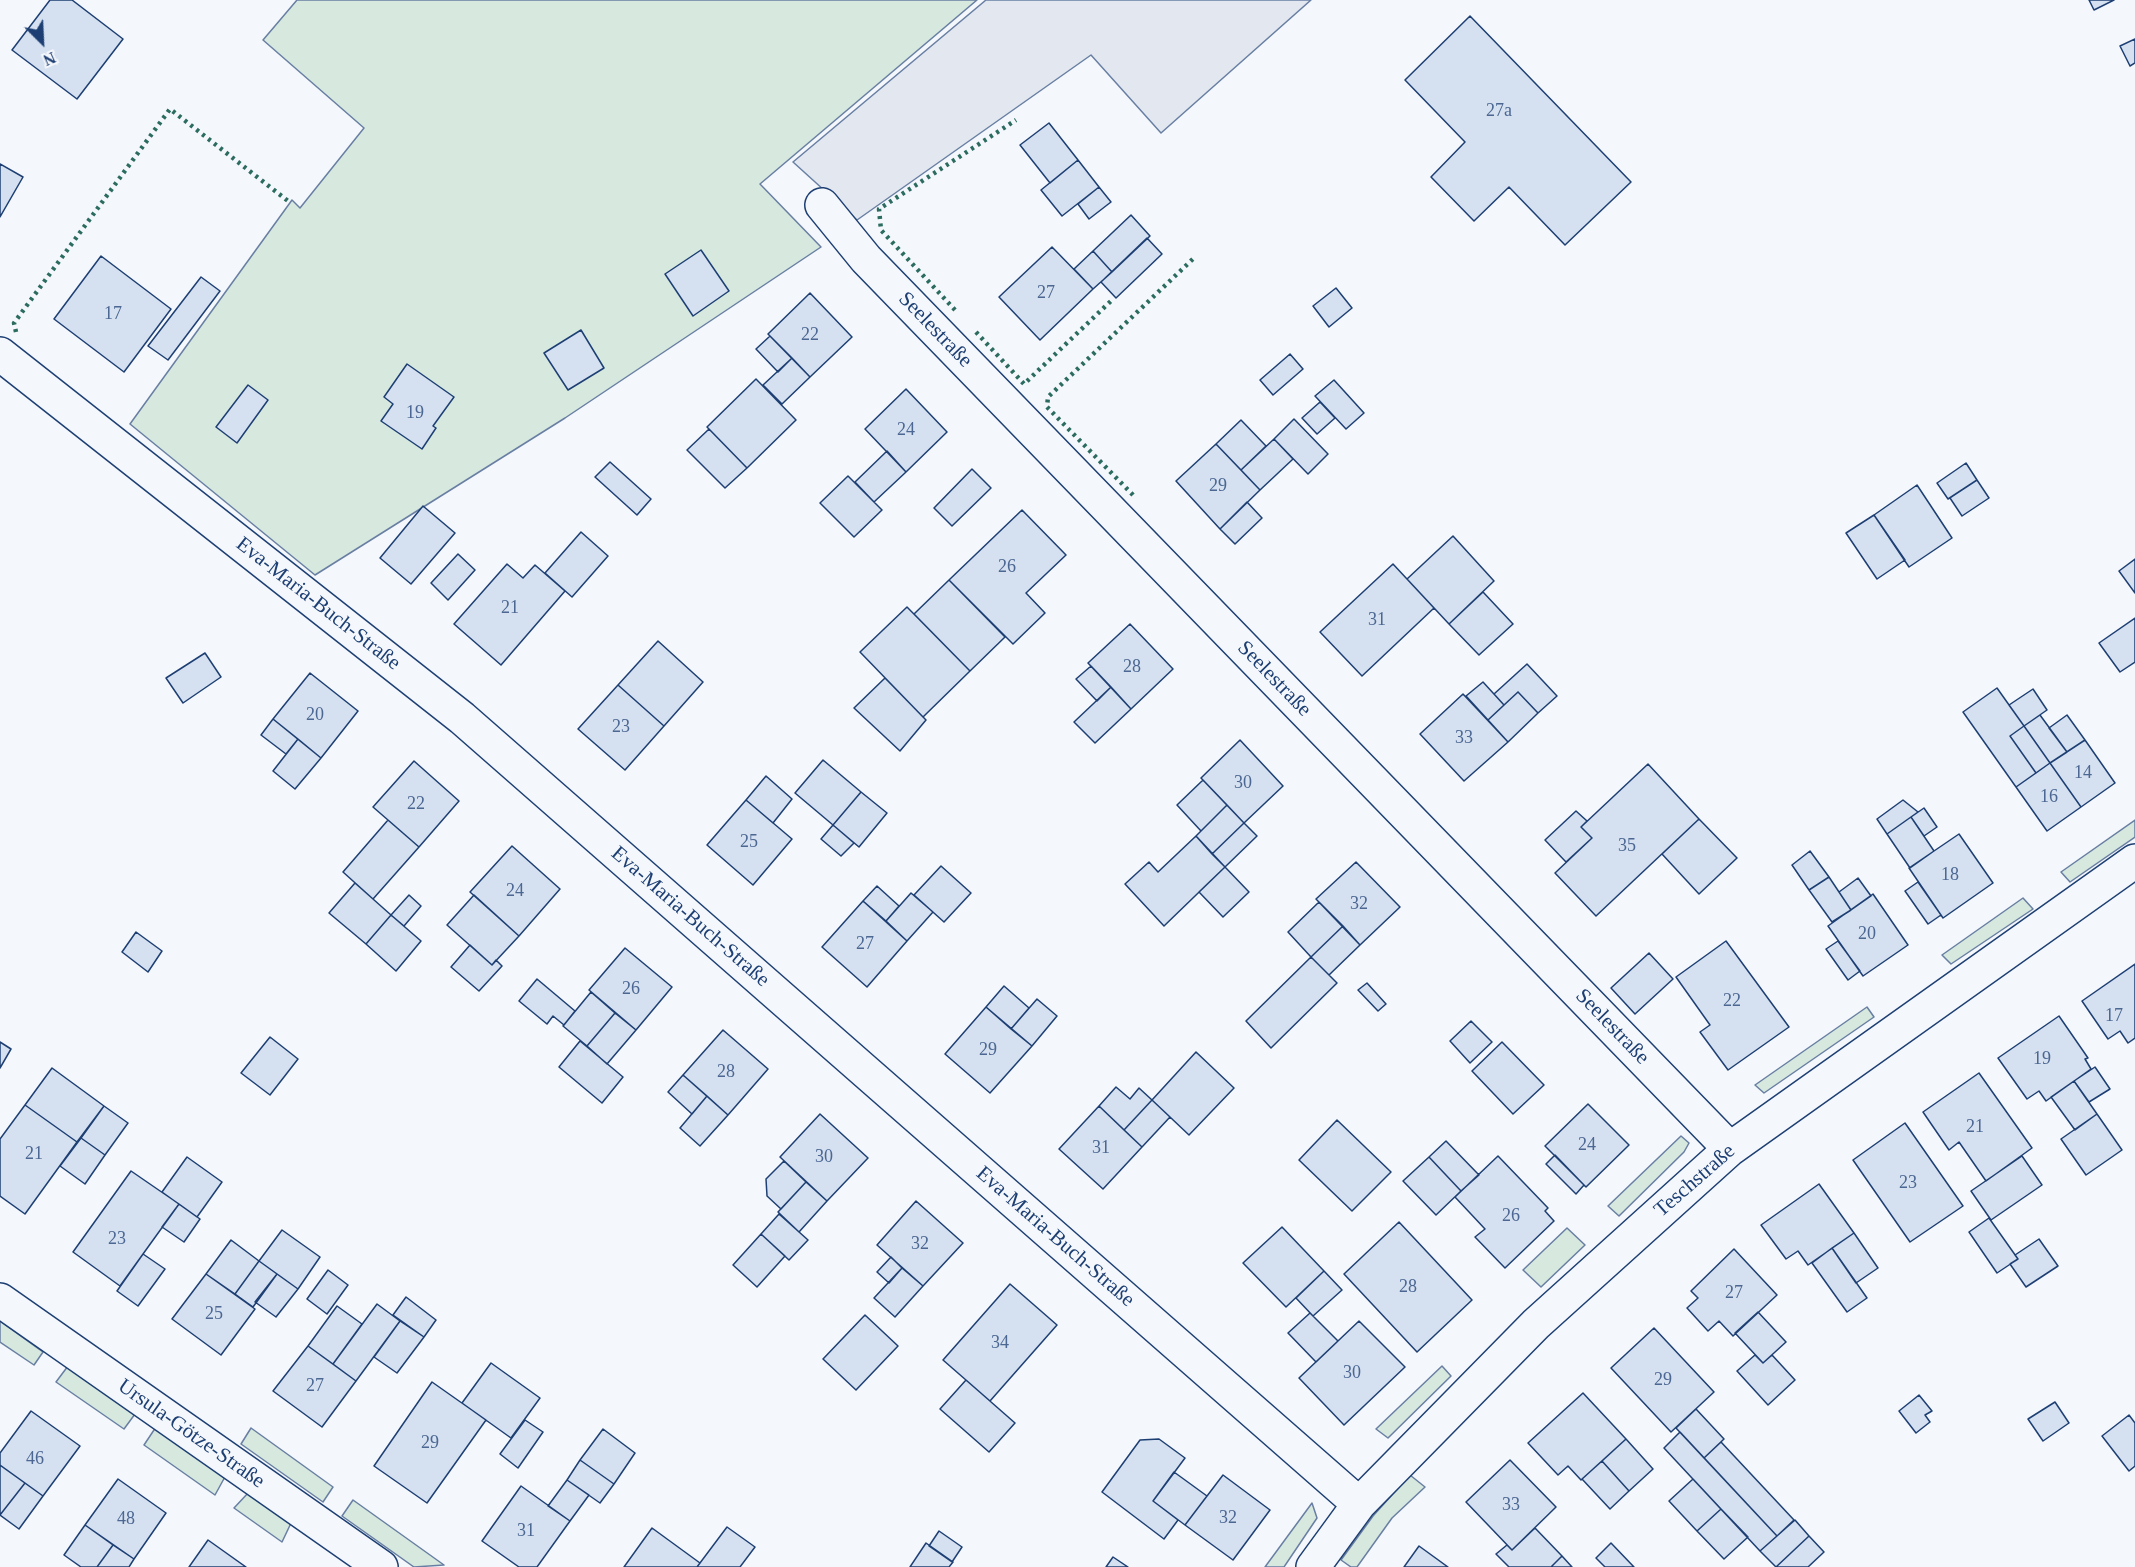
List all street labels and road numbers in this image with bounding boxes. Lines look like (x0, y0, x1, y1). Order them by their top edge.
street label: Seelestraße (893, 287, 977, 373)
street label: Eva-Maria-Buch-Straße (231, 532, 405, 676)
street label: Seelestraße (1232, 636, 1316, 722)
street label: Eva-Maria-Buch-Straße (606, 841, 774, 993)
street label: Seelestraße (1570, 984, 1654, 1070)
street label: Teschstraße (1649, 1139, 1741, 1223)
street label: Eva-Maria-Buch-Straße (971, 1161, 1139, 1313)
street label: Ursula-Götze-Straße (113, 1374, 269, 1494)

